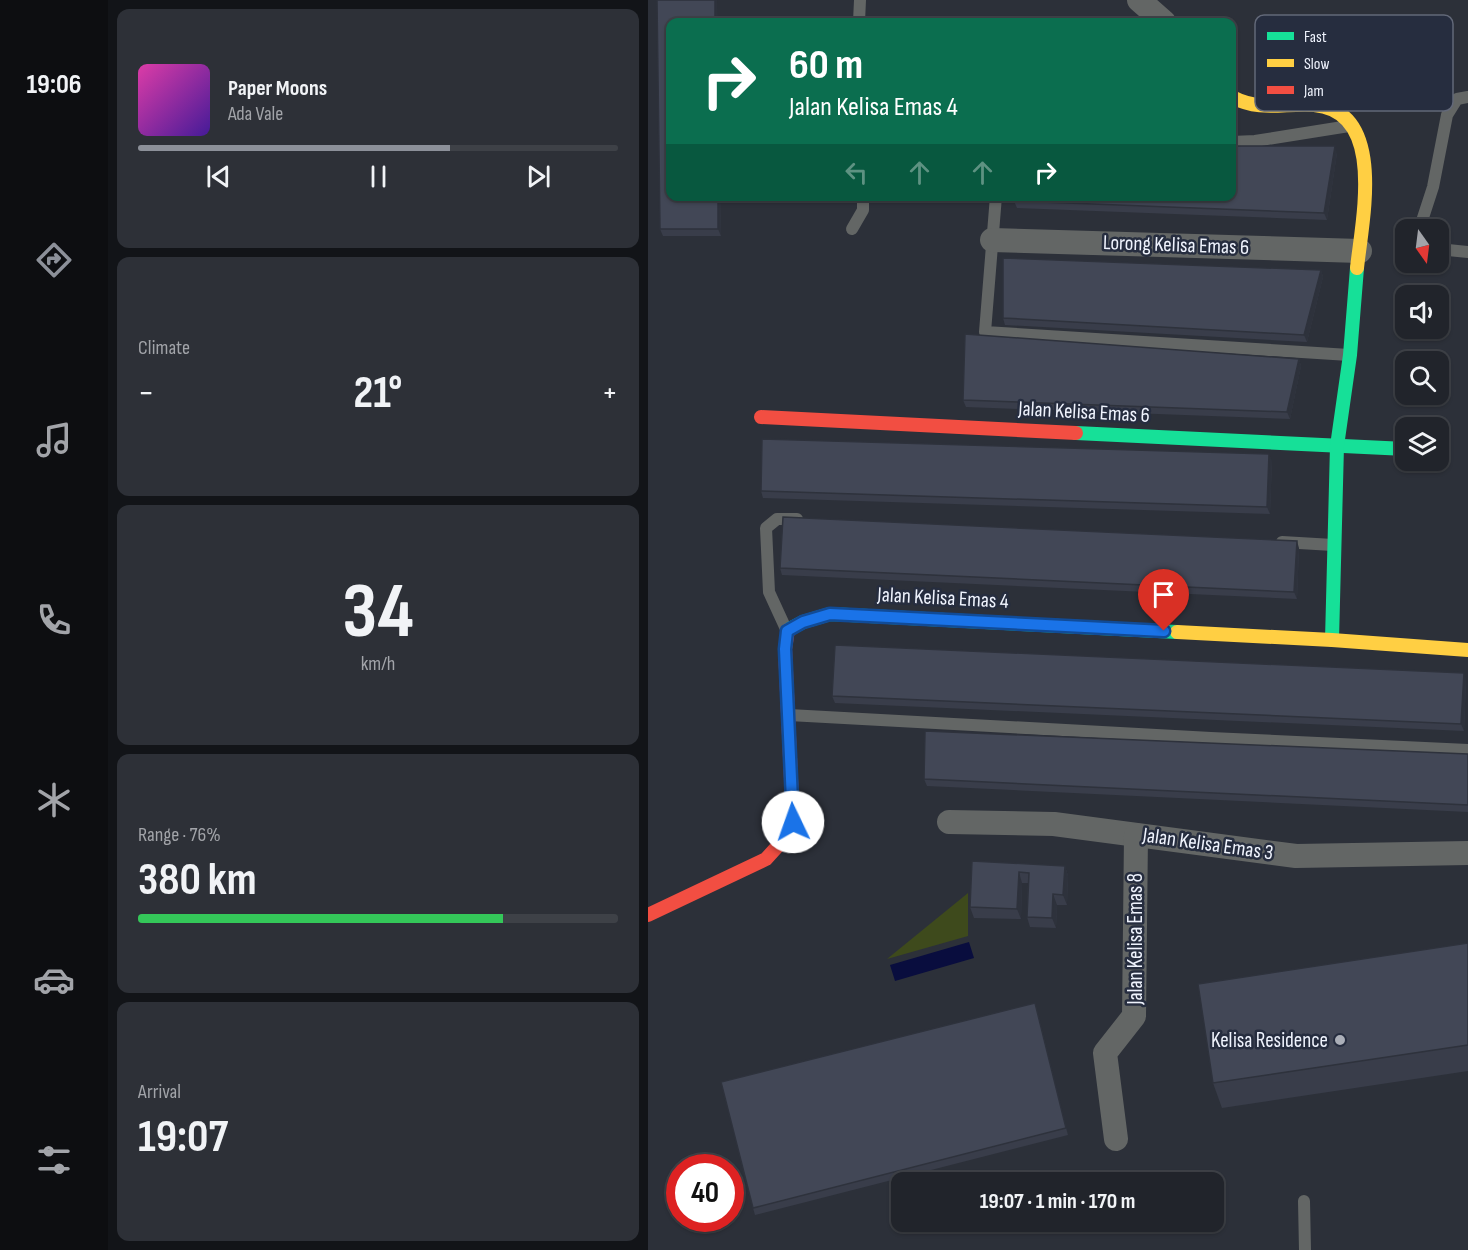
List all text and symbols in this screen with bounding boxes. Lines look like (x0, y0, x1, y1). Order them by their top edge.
legend (1255, 15, 1453, 111)
text: Fast (1304, 28, 1327, 47)
text: 60 m (789, 40, 863, 91)
icon: right (690, 42, 768, 120)
text: Slow (1304, 55, 1329, 74)
text: 19:06 (27, 69, 82, 101)
text: Paper Moons (228, 75, 327, 102)
text: Jam (1303, 82, 1324, 101)
text: Jalan Kelisa Emas 4 (789, 91, 958, 123)
text: Ada Vale (228, 102, 283, 126)
icon: left (840, 156, 873, 189)
icon: ahead (903, 156, 936, 189)
icon: ahead (966, 156, 999, 189)
icon: right (1029, 156, 1062, 189)
icon: previous (202, 160, 235, 193)
icon: pause (362, 160, 395, 193)
icon: next (522, 160, 555, 193)
north arrow (1395, 219, 1449, 273)
map controls (1395, 219, 1449, 471)
street label: Lorong Kelisa Emas 6 (1102, 230, 1250, 260)
icon: directions (33, 239, 75, 281)
button: sound (1395, 285, 1449, 339)
text: Climate (138, 336, 190, 360)
button: search (1395, 351, 1449, 405)
text: 21° (354, 366, 402, 421)
text: − (138, 373, 154, 413)
text: + (602, 373, 618, 413)
street label: Jalan Kelisa Emas 6 (1017, 396, 1150, 428)
button: layers (1395, 417, 1449, 471)
icon: music (33, 419, 75, 461)
text: 34 (342, 566, 414, 659)
pin (1138, 569, 1189, 631)
icon: arrive (1147, 578, 1180, 611)
street label: Jalan Kelisa Emas 4 (876, 582, 1009, 614)
icon: phone (33, 599, 75, 641)
text: km/h (361, 652, 395, 676)
icon: climate (33, 779, 75, 821)
position arrow (761, 790, 825, 854)
street label: Jalan Kelisa Emas 3 (1140, 822, 1275, 866)
text: Range · 76% (138, 823, 221, 847)
text: 380 km (138, 853, 257, 908)
street label: Jalan Kelisa Emas 8 (1123, 873, 1148, 1006)
icon: car (33, 959, 75, 1001)
place label: Kelisa Residence (1211, 1028, 1328, 1053)
marker: Kelisa Residence (1333, 1033, 1347, 1047)
text: Arrival (138, 1080, 181, 1104)
text: 19:07 (138, 1110, 228, 1165)
icon: filters (33, 1139, 75, 1181)
speed limit sign: 40 (666, 1154, 744, 1232)
text: 19:07 · 1 min · 170 m (980, 1188, 1135, 1215)

